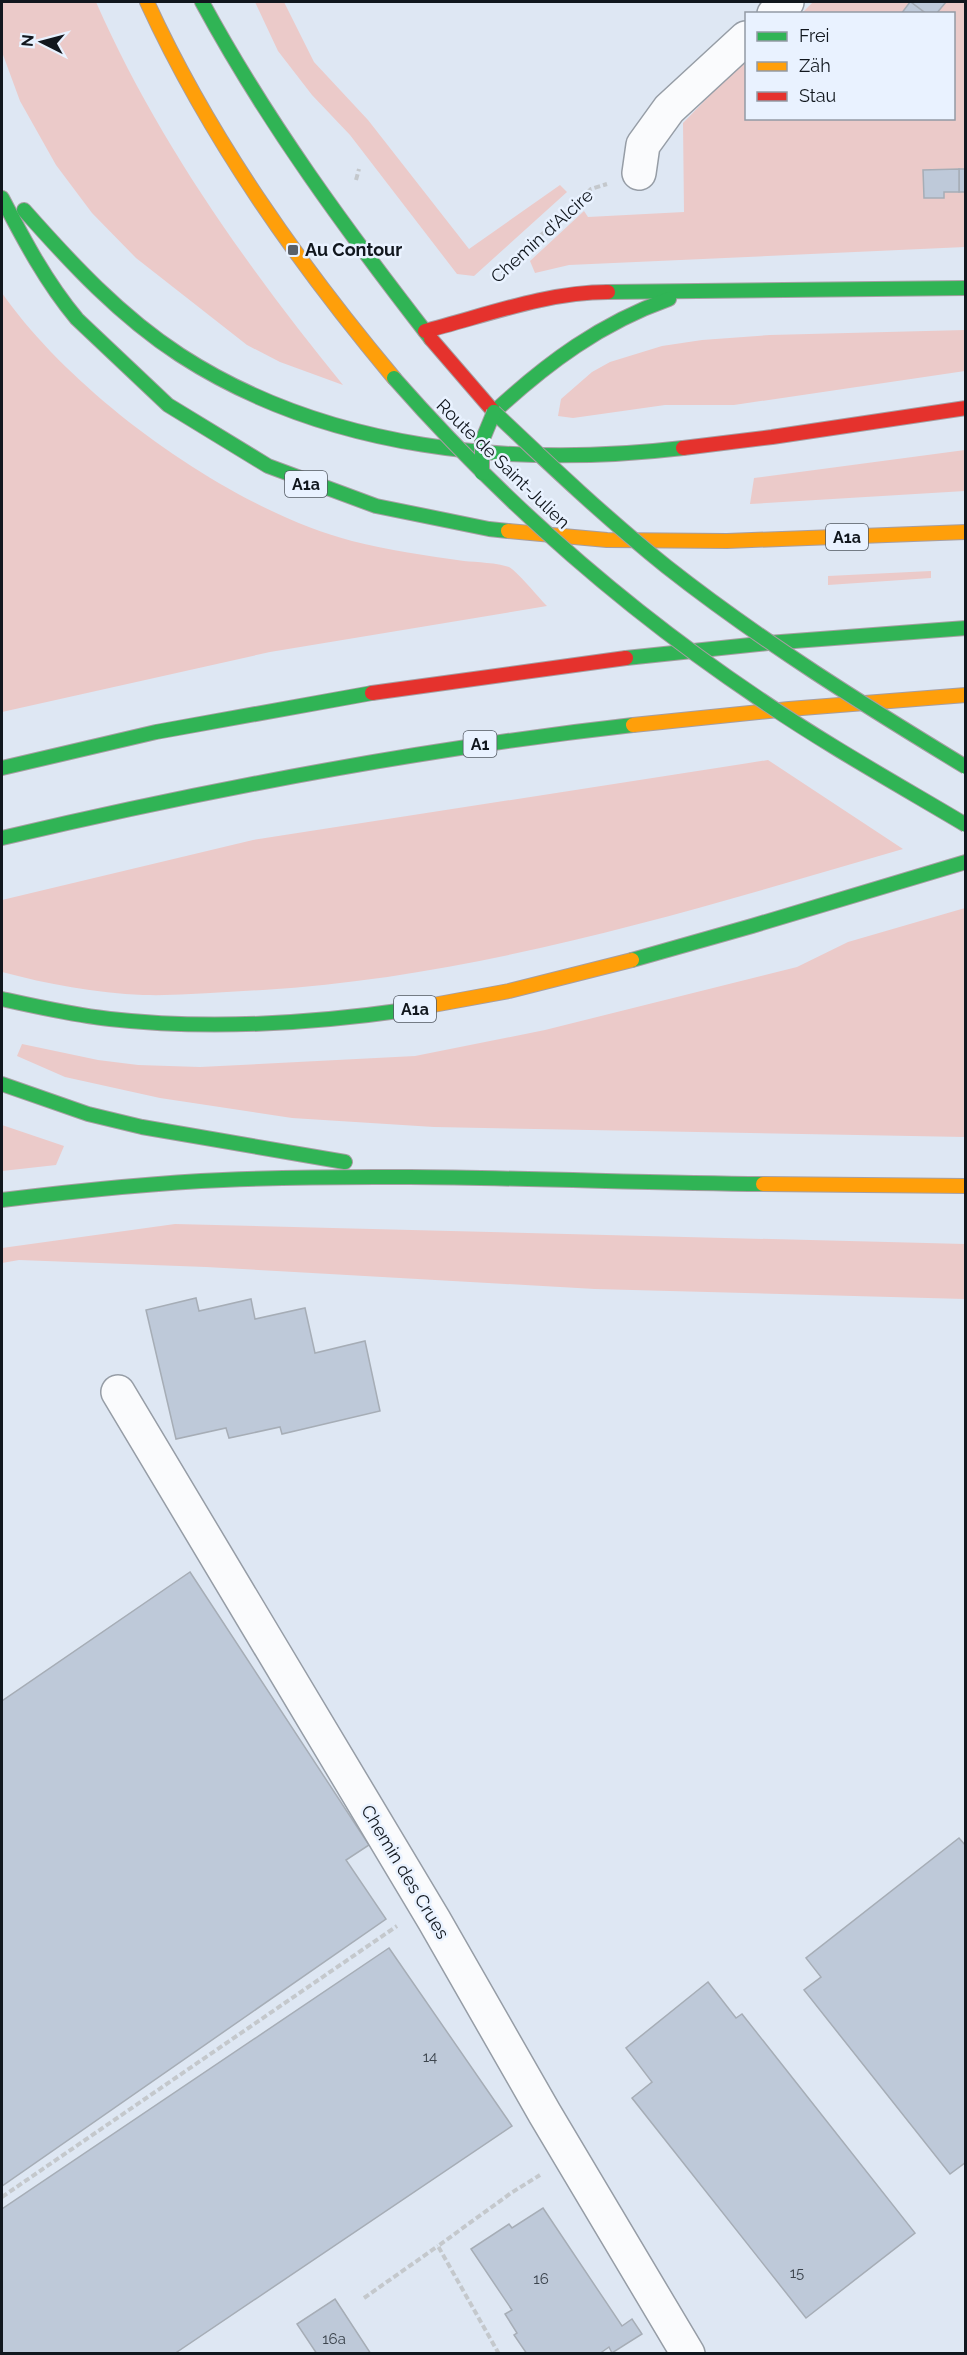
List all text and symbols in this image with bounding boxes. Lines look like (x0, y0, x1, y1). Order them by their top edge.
north arrow (12, 12, 72, 72)
legend (745, 12, 955, 120)
text: Frei (799, 25, 829, 46)
text: N (17, 33, 38, 48)
text: Zäh (799, 55, 831, 76)
text: Stau (799, 85, 836, 106)
street label: Chemin d'Alcire (486, 184, 597, 287)
place label: Au Contour (305, 239, 402, 260)
marker: Au Contour (286, 243, 300, 257)
street label: Route de Saint-Julien (432, 395, 574, 533)
road number: A1a (285, 471, 327, 497)
road number: A1a (826, 524, 868, 550)
road number: A1 (464, 731, 496, 757)
road number: A1a (394, 996, 436, 1022)
street label: Chemin des Crues (357, 1801, 454, 1943)
house number: 14 (423, 2048, 437, 2066)
house number: 15 (790, 2264, 804, 2282)
house number: 16 (533, 2270, 549, 2288)
house number: 16a (322, 2330, 346, 2348)

